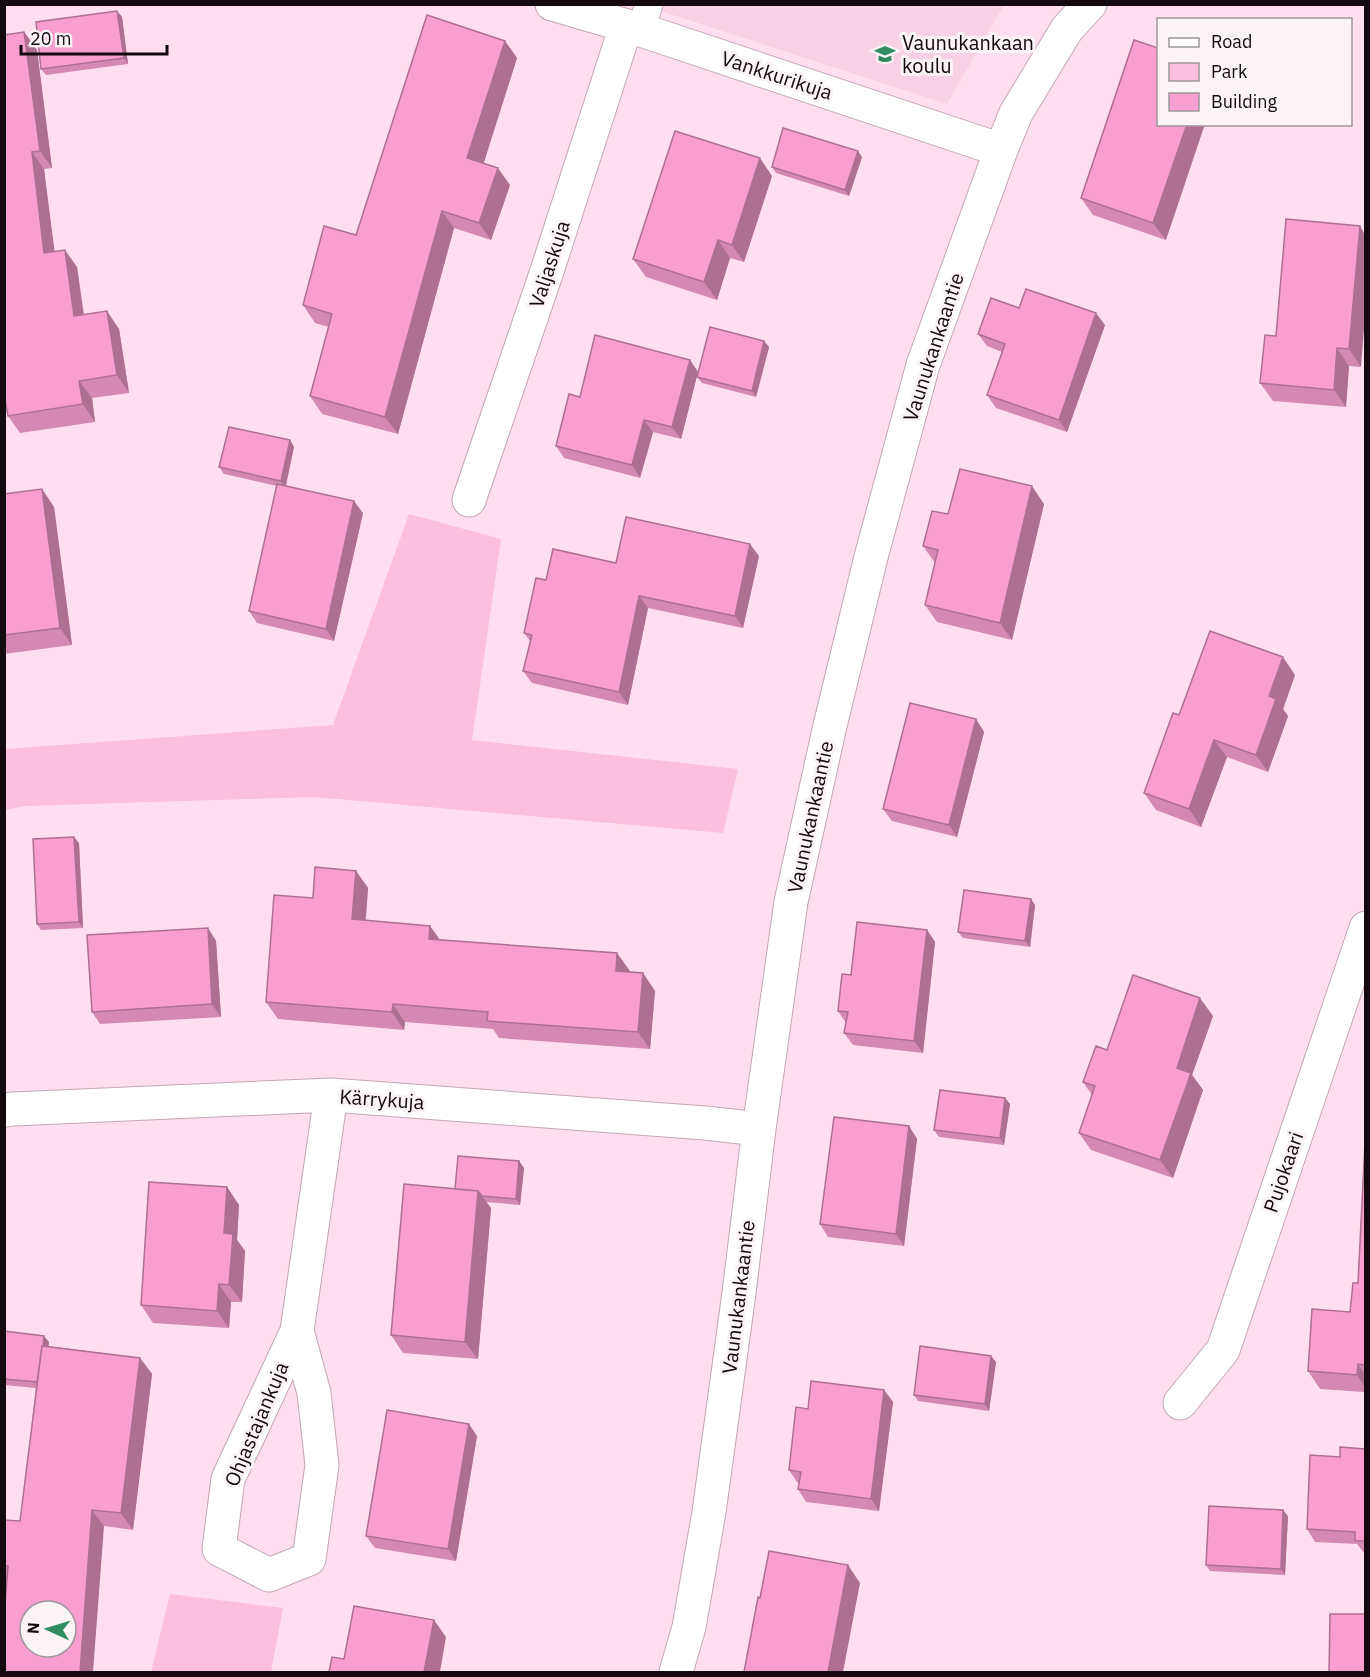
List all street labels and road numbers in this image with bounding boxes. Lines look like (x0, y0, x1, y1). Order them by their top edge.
street label: Vankkurikuja (718, 44, 836, 106)
street label: Valjaskuja (522, 216, 576, 311)
street label: Vaunukankaantie (896, 269, 970, 425)
street label: Vaunukankaantie (781, 738, 839, 896)
street label: Kärrykuja (339, 1083, 426, 1115)
street label: Pujokaari (1257, 1128, 1309, 1216)
street label: Vaunukankaantie (715, 1218, 761, 1376)
street label: Ohjastajankuja (218, 1357, 295, 1490)

